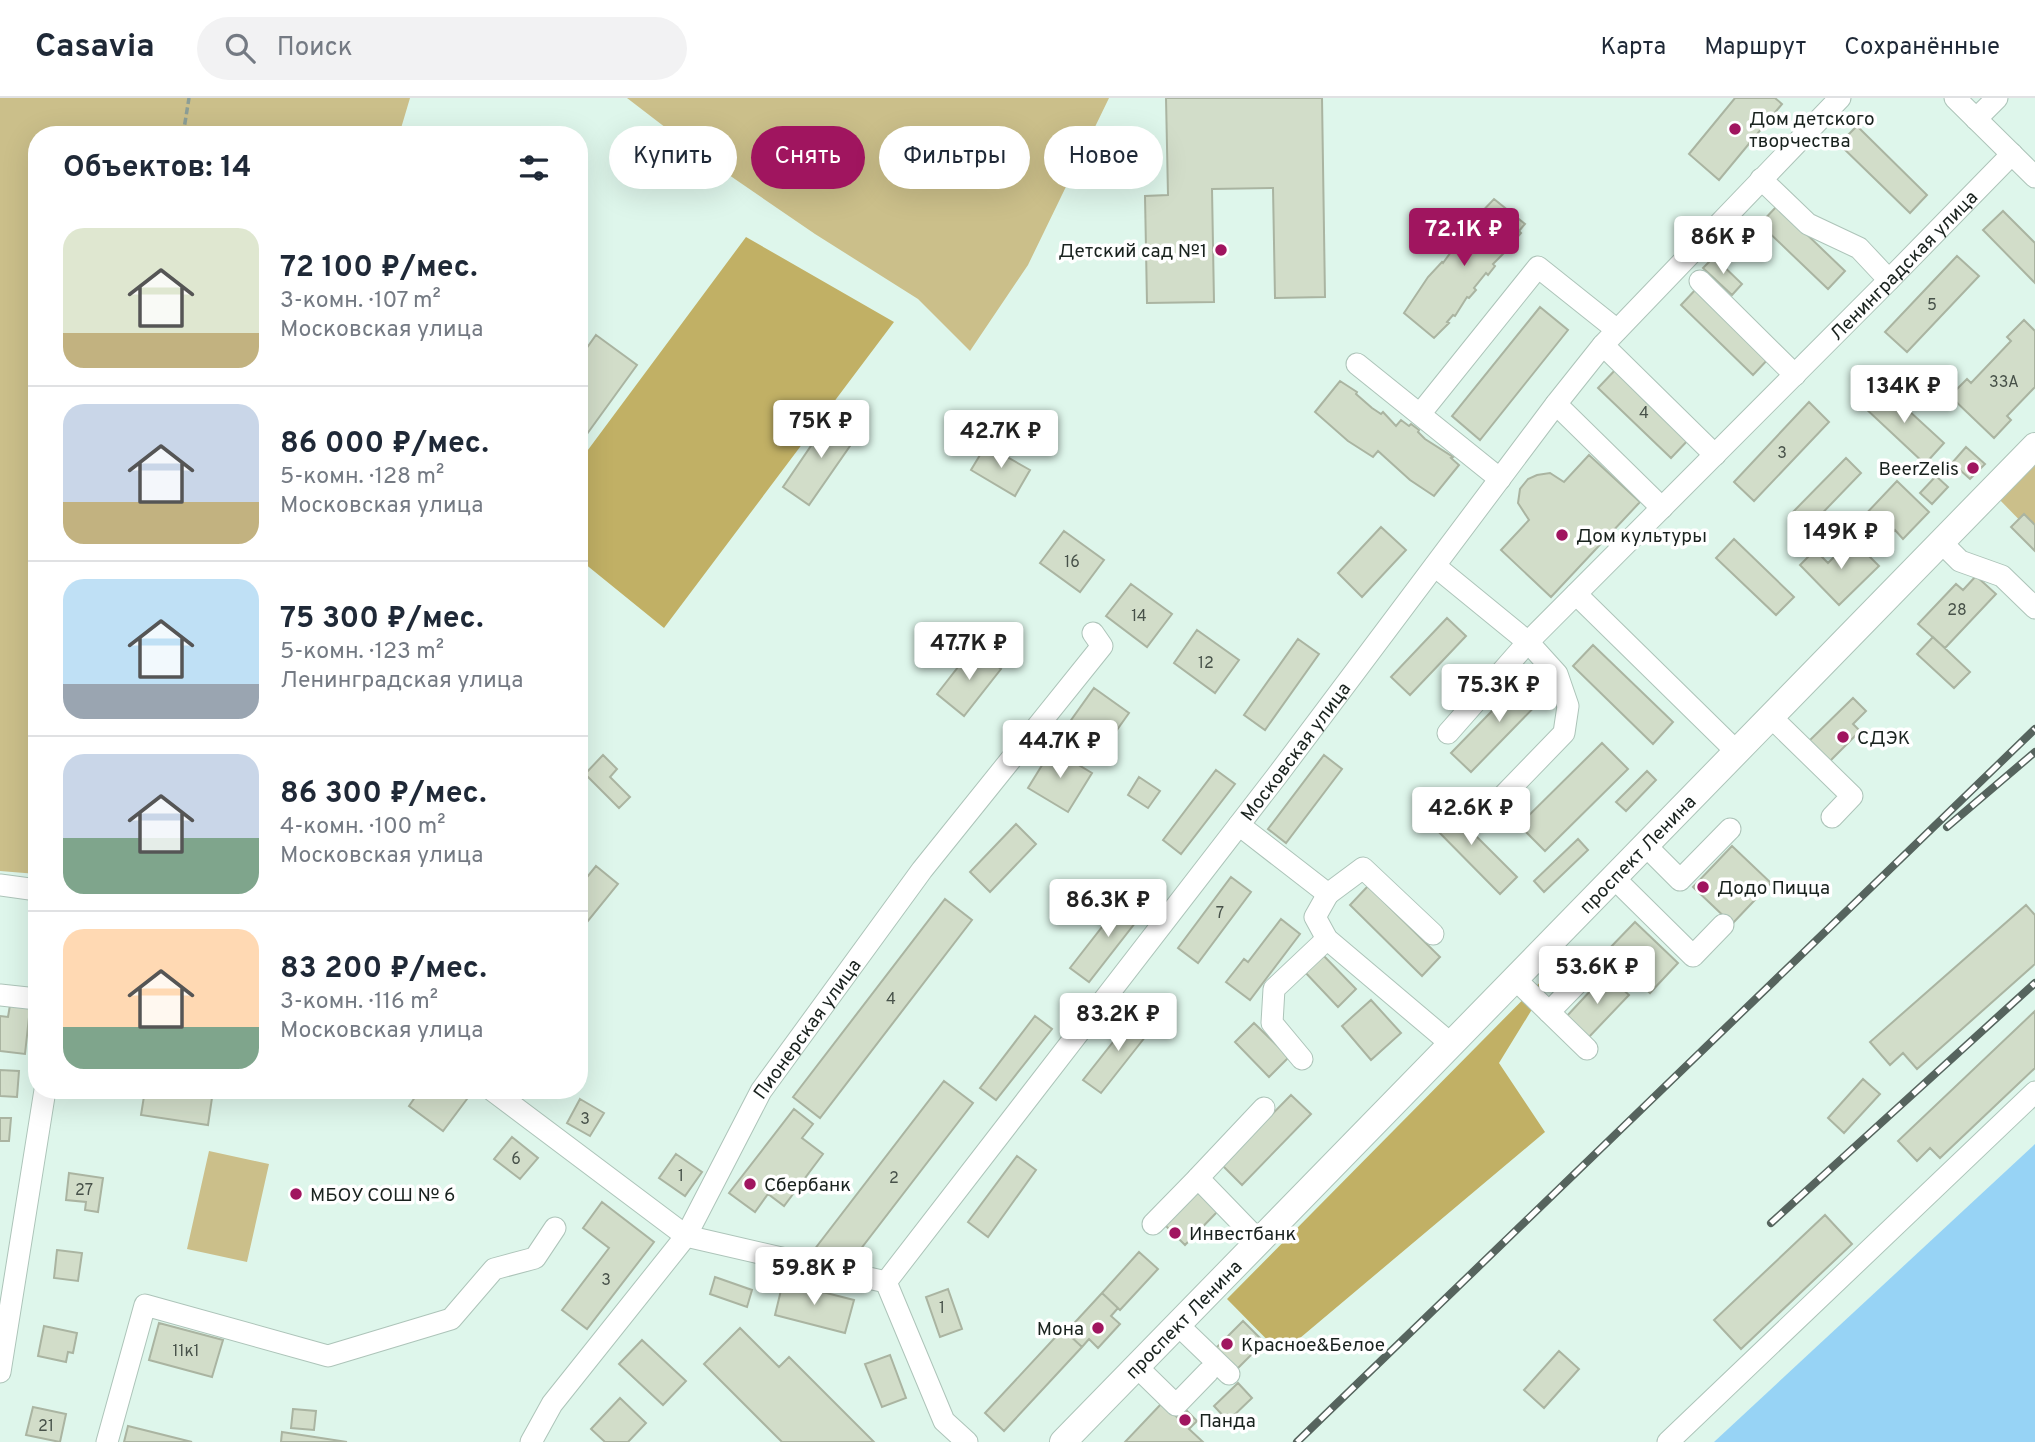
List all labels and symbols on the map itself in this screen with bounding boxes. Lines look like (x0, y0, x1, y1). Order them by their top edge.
place label: Дом детского творчества (1749, 108, 1875, 154)
marker: Дом детского творчества (1727, 121, 1743, 137)
street label: Ленинградская улица (1825, 186, 1984, 347)
pin: 72.1K ₽ (1399, 208, 1529, 268)
pin: 86K ₽ (1674, 216, 1772, 276)
place label: Детский сад №1 (1058, 240, 1207, 264)
marker: Детский сад №1 (1213, 242, 1229, 258)
house number: 5 (1927, 296, 1937, 316)
pin: 134K ₽ (1847, 366, 1961, 425)
house number: 33А (1989, 373, 2019, 393)
pin: 75K ₽ (772, 400, 870, 460)
house number: 4 (1639, 404, 1649, 424)
pin: 42.7K ₽ (936, 410, 1066, 470)
house number: 3 (1777, 444, 1787, 464)
place label: BeerZelis (1878, 458, 1959, 482)
marker: BeerZelis (1965, 460, 1981, 476)
pin: 149K ₽ (1784, 512, 1898, 571)
place label: Дом культуры (1576, 525, 1707, 549)
marker: Дом культуры (1554, 527, 1570, 543)
house number: 16 (1064, 553, 1080, 573)
house number: 28 (1947, 601, 1967, 621)
house number: 14 (1131, 607, 1147, 627)
pin: 47.7K ₽ (904, 622, 1034, 682)
house number: 12 (1198, 654, 1214, 674)
pin: 75.3K ₽ (1434, 664, 1564, 724)
street label: Московская улица (1236, 678, 1357, 827)
pin: 44.7K ₽ (995, 720, 1125, 780)
place label: СДЭК (1857, 727, 1910, 751)
marker: СДЭК (1835, 729, 1851, 745)
pin: 42.6K ₽ (1406, 788, 1536, 847)
street label: проспект Ленина (1575, 791, 1702, 920)
place label: Додо Пицца (1717, 877, 1830, 901)
marker: Додо Пицца (1695, 879, 1711, 895)
pin: 86.3K ₽ (1043, 880, 1173, 939)
house number: 7 (1216, 904, 1224, 924)
pin: 53.6K ₽ (1532, 946, 1662, 1006)
street label: Пионерская улица (749, 955, 867, 1105)
house number: 4 (886, 990, 896, 1010)
pin: 83.2K ₽ (1053, 993, 1183, 1053)
house number: 3 (580, 1110, 590, 1130)
house number: 6 (511, 1150, 521, 1170)
house number: 1 (678, 1167, 684, 1187)
house number: 2 (889, 1169, 899, 1189)
place label: Сбербанк (764, 1174, 851, 1198)
marker: Сбербанк (742, 1176, 758, 1192)
house number: 27 (75, 1181, 93, 1201)
place label: МБОУ СОШ № 6 (310, 1184, 455, 1208)
marker: МБОУ СОШ № 6 (288, 1186, 304, 1202)
place label: Инвестбанк (1189, 1223, 1297, 1247)
marker: Инвестбанк (1167, 1225, 1183, 1241)
pin: 59.8K ₽ (749, 1248, 879, 1307)
street label: проспект Ленина (1121, 1256, 1248, 1385)
house number: 3 (601, 1271, 611, 1291)
house number: 1 (939, 1299, 945, 1319)
place label: Мона (1037, 1318, 1084, 1342)
marker: Мона (1090, 1320, 1106, 1336)
place label: Красное&Белое (1241, 1334, 1385, 1358)
marker: Красное&Белое (1219, 1336, 1235, 1352)
house number: 11к1 (172, 1342, 200, 1362)
place label: Панда (1199, 1410, 1256, 1434)
marker: Панда (1177, 1412, 1193, 1428)
house number: 21 (38, 1417, 54, 1437)

